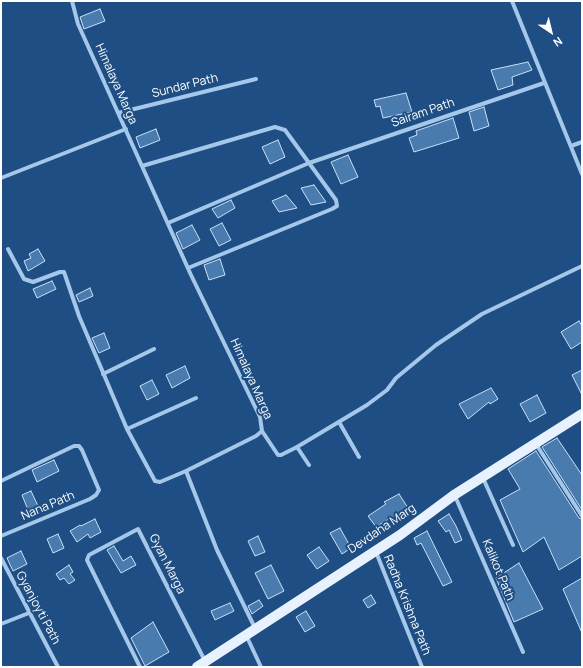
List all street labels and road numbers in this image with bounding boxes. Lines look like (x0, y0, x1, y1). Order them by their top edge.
street label: Himalaya Marga (92, 41, 140, 127)
street label: Sundar Path (150, 71, 220, 101)
street label: Sairam Path (390, 95, 456, 131)
street label: Himalaya Marga (227, 336, 275, 422)
street label: Nana Path (19, 488, 77, 524)
street label: Devdaha Marg (345, 501, 419, 557)
street label: Gyan Marga (146, 532, 188, 596)
street label: Kalikot Path (479, 537, 517, 603)
street label: Radha Krishna Path (380, 553, 434, 657)
street label: Gyanjoyti Path (13, 569, 63, 647)

